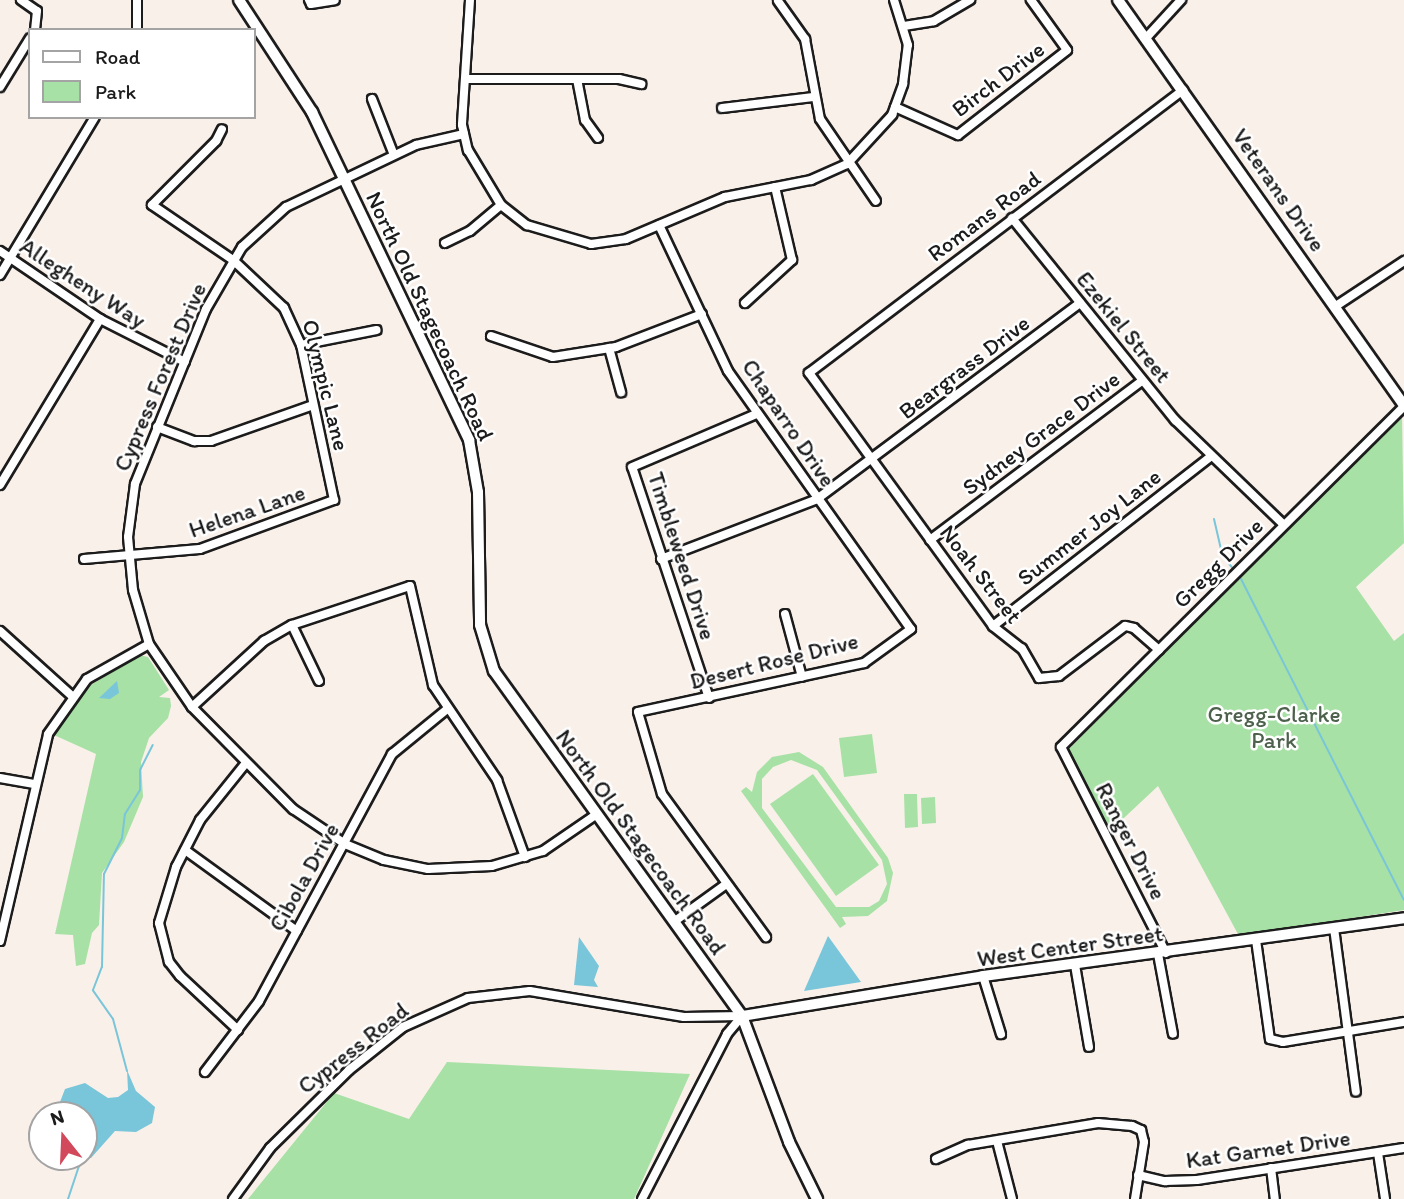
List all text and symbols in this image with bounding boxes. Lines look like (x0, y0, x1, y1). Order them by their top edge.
legend (28, 28, 256, 119)
street label: Birch Drive (946, 35, 1050, 123)
text: Road (95, 44, 140, 69)
text: Park (95, 79, 136, 104)
street label: Veterans Drive (1226, 123, 1332, 257)
street label: Romans Road (922, 165, 1046, 267)
street label: North Old Stagecoach Road (360, 187, 500, 445)
street label: Allegheny Way (15, 232, 151, 334)
street label: Ezekiel Street (1071, 266, 1177, 388)
street label: Cypress Forest Drive (108, 279, 212, 475)
street label: Beargrass Drive (893, 309, 1035, 425)
street label: Olympic Lane (296, 316, 356, 454)
street label: Chaparro Drive (736, 354, 842, 492)
street label: Sydney Grace Drive (956, 364, 1126, 502)
street label: Summer Joy Lane (1012, 462, 1166, 592)
street label: Timbleweed Drive (642, 469, 722, 643)
street label: Helena Lane (185, 478, 309, 544)
street label: Gregg Drive (1167, 512, 1269, 614)
street label: Noah Street (934, 519, 1028, 629)
street label: Desert Rose Drive (686, 627, 862, 695)
park label: Gregg-Clarke Park (1208, 700, 1340, 754)
street label: North Old Stagecoach Road (550, 724, 732, 960)
street label: Ranger Drive (1090, 778, 1172, 904)
street label: Cibola Drive (263, 818, 345, 936)
street label: West Center Street (975, 919, 1165, 973)
street label: Cypress Road (293, 997, 413, 1099)
north arrow (28, 1101, 98, 1171)
text: N (47, 1105, 67, 1130)
street label: Kat Garnet Drive (1184, 1124, 1352, 1174)

